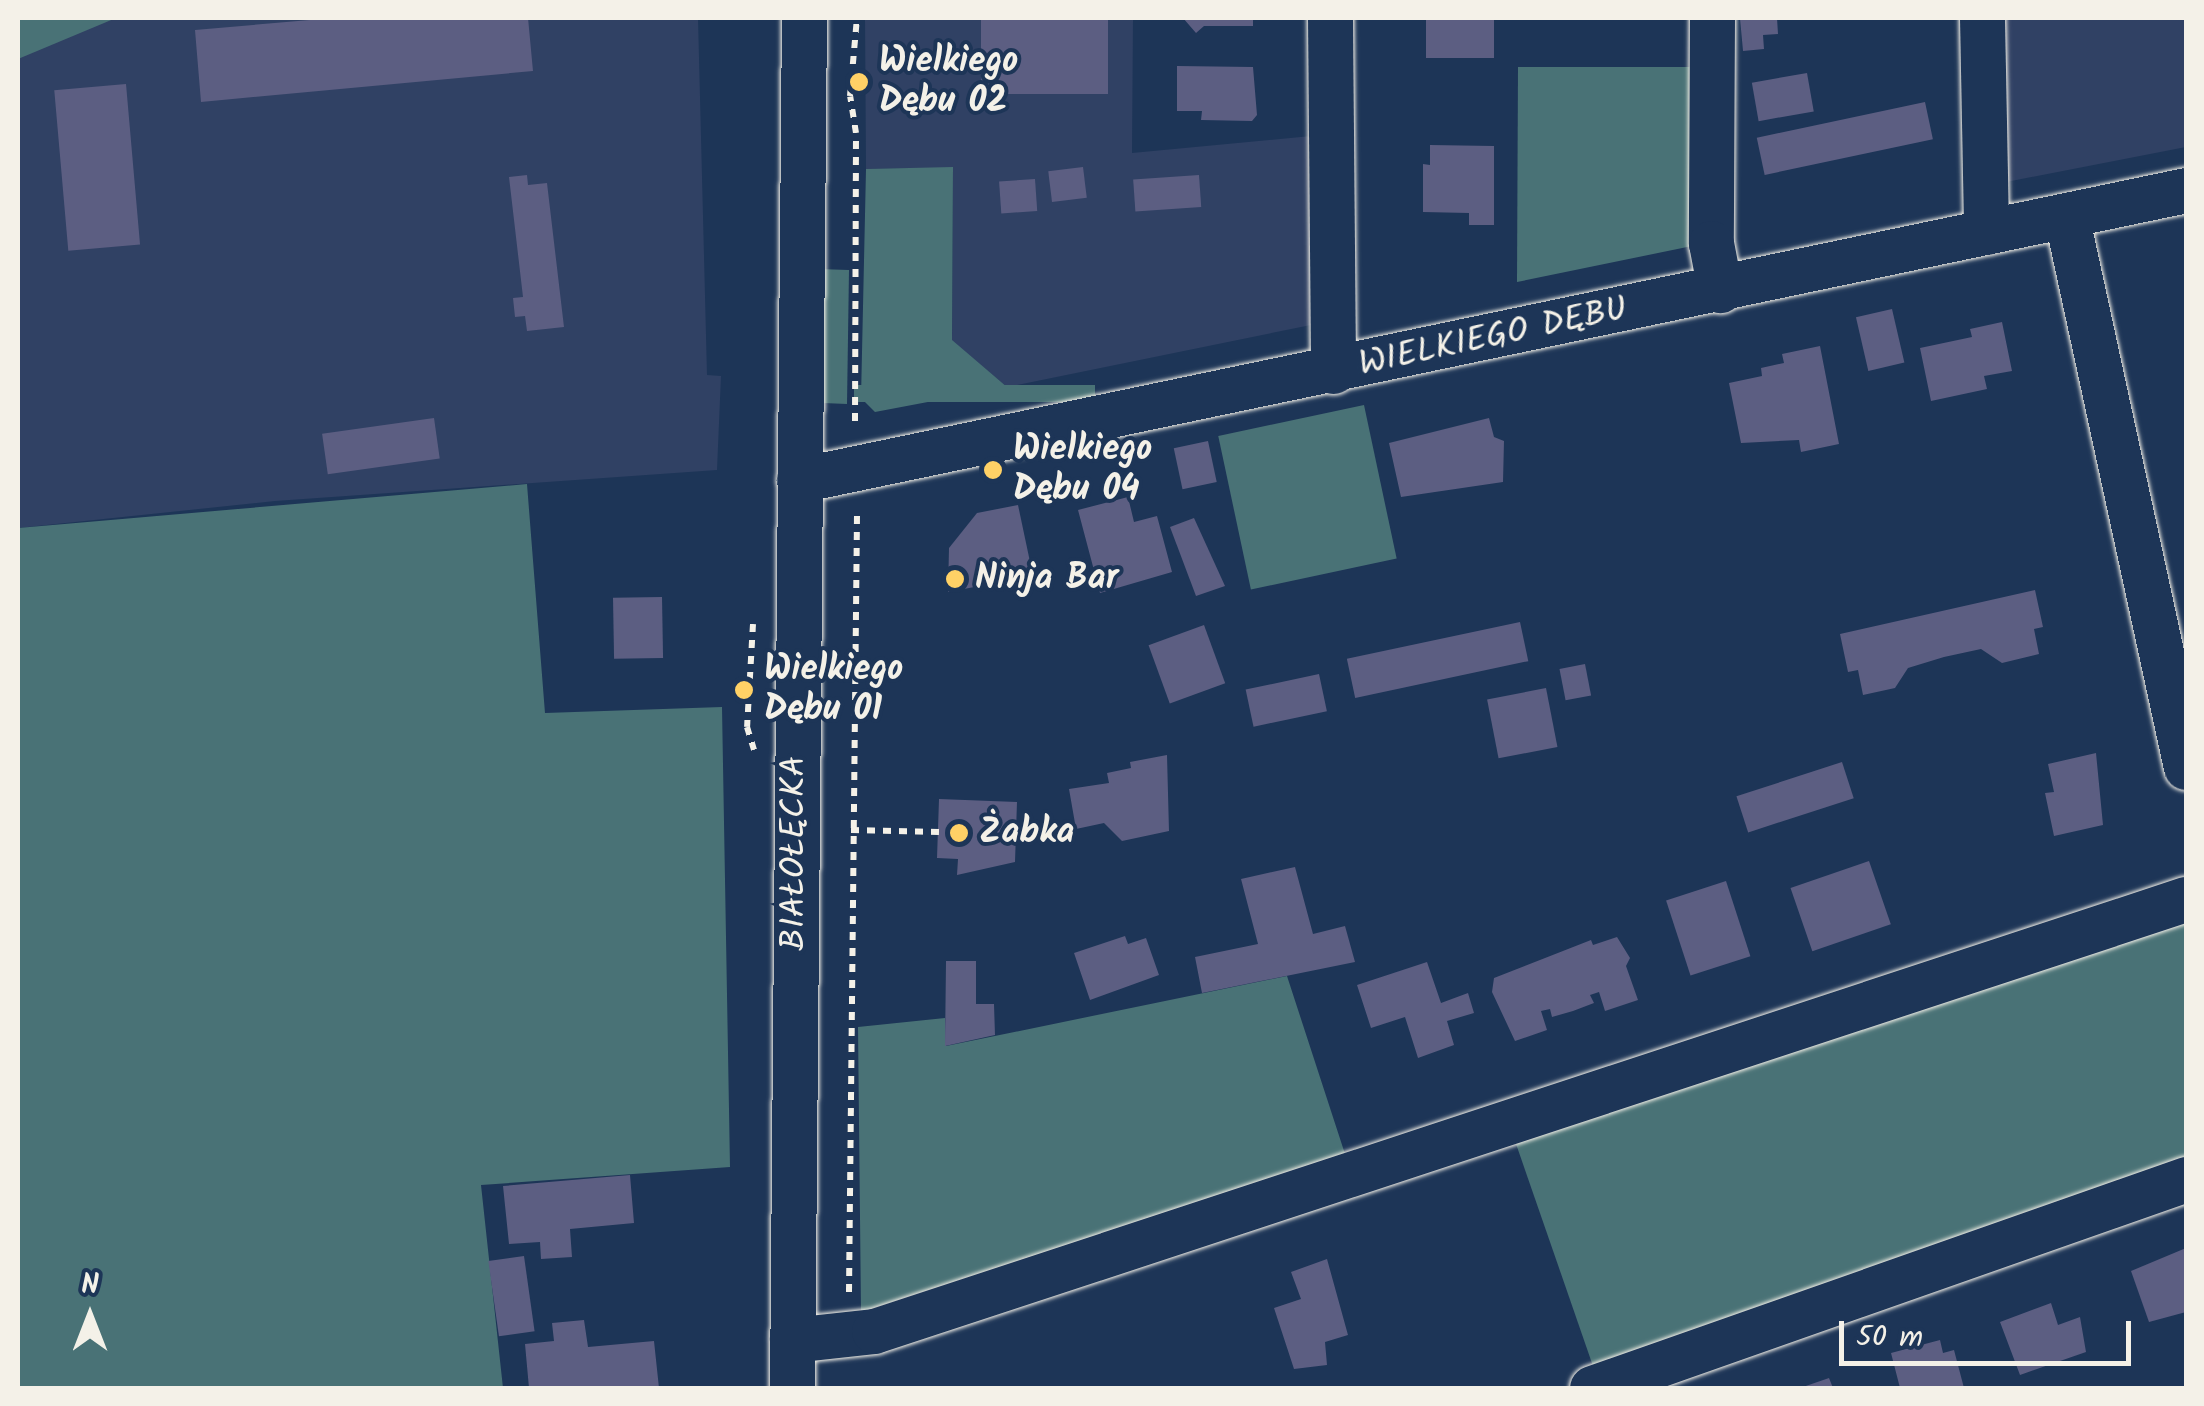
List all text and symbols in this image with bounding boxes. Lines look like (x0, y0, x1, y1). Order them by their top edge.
place label: Wielkiego Dębu 02 (879, 41, 1018, 123)
marker: Wielkiego Dębu 02 (848, 71, 870, 93)
street label: WIELKIEGO DĘBU (1355, 289, 1631, 387)
place label: Wielkiego Dębu 04 (1013, 429, 1152, 511)
marker: Wielkiego Dębu 04 (982, 459, 1004, 481)
place label: Ninja Bar (975, 558, 1118, 600)
marker: Ninja Bar (944, 568, 966, 590)
place label: Wielkiego Dębu 01 (764, 649, 903, 731)
marker: Wielkiego Dębu 01 (733, 679, 755, 701)
street label: BIAŁOŁĘCKA (774, 755, 816, 951)
place label: Żabka (979, 812, 1074, 854)
marker: Żabka (948, 822, 970, 844)
text: N (81, 1263, 99, 1308)
north arrow (40, 1266, 140, 1366)
scale bar (1844, 1301, 2136, 1363)
text: 50 m (1856, 1314, 1923, 1362)

